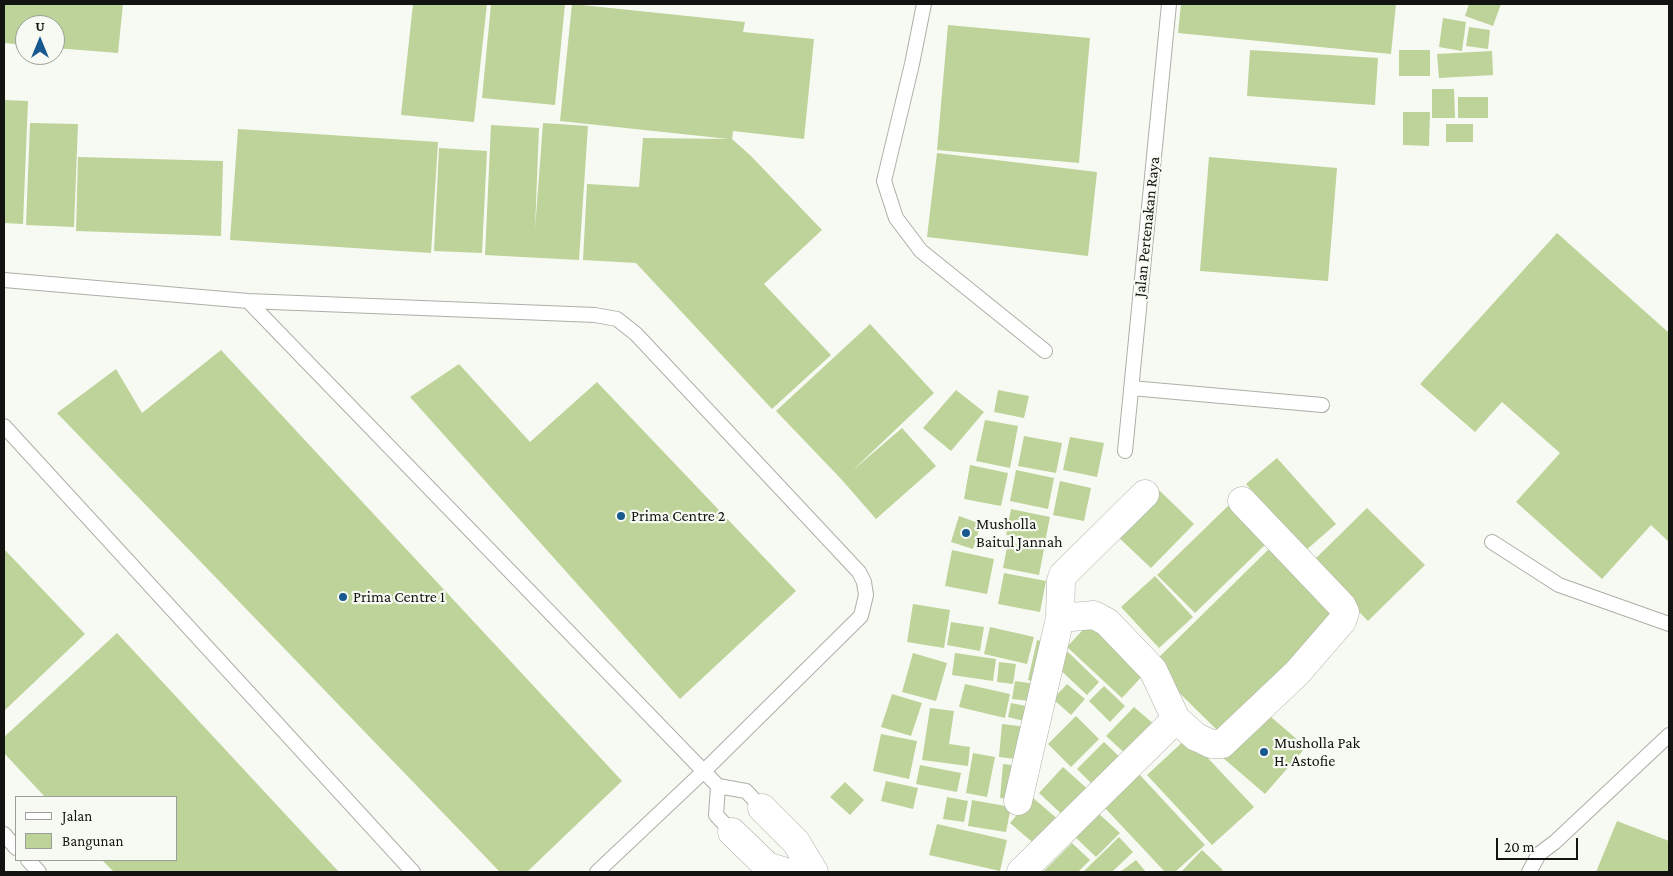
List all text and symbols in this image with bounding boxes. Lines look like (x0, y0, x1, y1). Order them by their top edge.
north arrow (15, 15, 65, 65)
text: U (35, 18, 45, 34)
street label: Jalan Pertenakan Raya (1130, 156, 1164, 298)
place label: Prima Centre 2 (631, 506, 725, 526)
marker: Prima Centre 2 (615, 510, 627, 522)
place label: Musholla Baitul Jannah (976, 514, 1063, 552)
marker: Musholla Baitul Jannah (960, 527, 972, 539)
place label: Prima Centre 1 (353, 587, 445, 607)
marker: Prima Centre 1 (337, 591, 349, 603)
place label: Musholla Pak H. Astofie (1274, 733, 1360, 771)
marker: Musholla Pak H. Astofie (1258, 746, 1270, 758)
legend (15, 796, 178, 861)
text: Jalan (62, 808, 92, 824)
scale bar (1498, 828, 1580, 860)
text: Bangunan (62, 833, 123, 849)
text: 20 m (1504, 839, 1535, 855)

